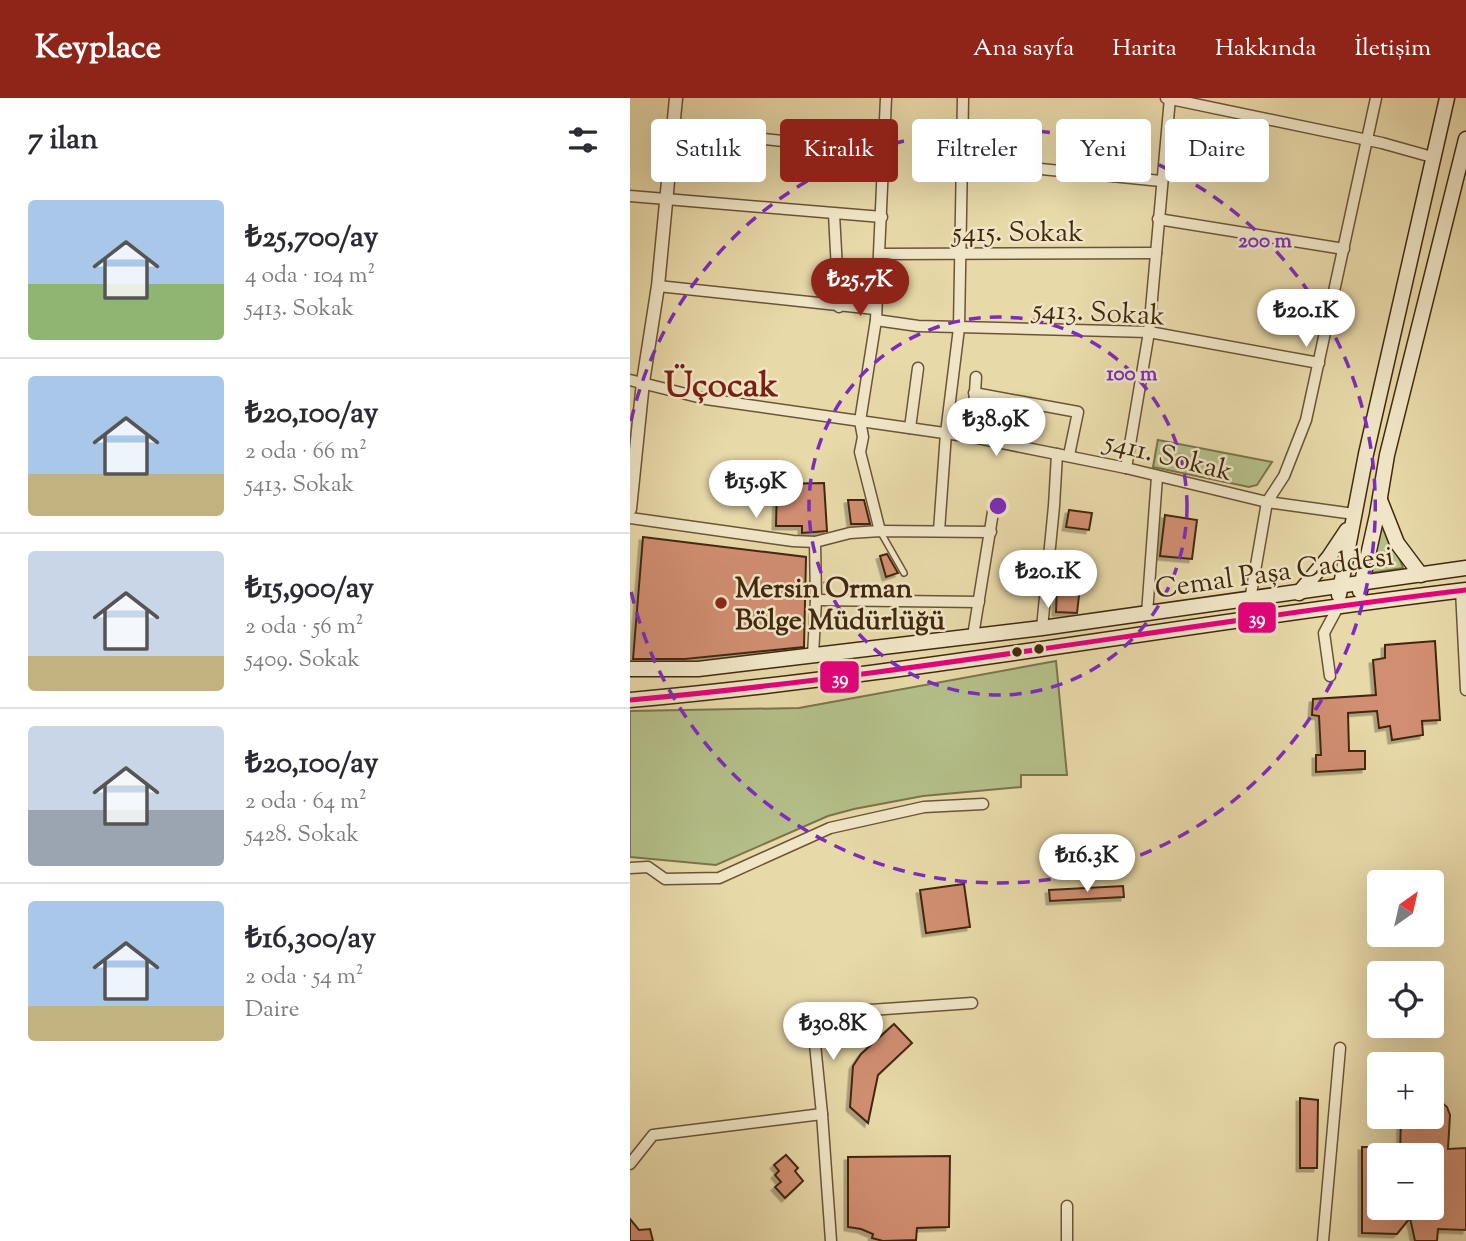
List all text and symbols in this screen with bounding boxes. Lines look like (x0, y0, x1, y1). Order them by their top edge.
text: Keyplace (35, 25, 161, 73)
text: Ana sayfa (973, 32, 1074, 66)
text: Harita (1112, 32, 1177, 66)
text: Hakkında (1215, 32, 1316, 66)
text: İletişim (1354, 32, 1431, 66)
text: 7 ilan (28, 119, 98, 162)
chip: Satılık (651, 119, 766, 182)
chip: Kiralık (780, 119, 898, 182)
chip: Filtreler (912, 119, 1042, 182)
chip: Yeni (1056, 119, 1151, 182)
chip: Daire (1165, 119, 1269, 182)
icon: filters (564, 121, 602, 159)
street label: 5415. Sokak (950, 214, 1084, 254)
text: ₺25,700/ay (245, 217, 378, 260)
text: 200 m (1238, 227, 1293, 257)
icon: home (84, 228, 168, 312)
pin: ₺25.7K (803, 258, 917, 318)
text: 4 oda · 104 m² (245, 260, 375, 293)
text: ₺25.7K (827, 264, 893, 297)
pin: ₺20.1K (1249, 289, 1363, 349)
street label: 5413. Sokak (1029, 290, 1166, 337)
text: 5413. Sokak (245, 293, 354, 326)
text: ₺20.1K (1273, 295, 1339, 328)
text: 100 m (1107, 360, 1158, 390)
district label: Üçocak (664, 362, 778, 413)
text: ₺20,100/ay (245, 393, 379, 436)
pin: ₺38.9K (939, 398, 1053, 458)
icon: home (84, 404, 168, 488)
text: ₺38.9K (963, 404, 1029, 437)
street label: 5411. Sokak (1098, 422, 1237, 493)
text: 2 oda · 66 m² (245, 436, 367, 469)
pin: ₺15.9K (699, 460, 813, 520)
text: ₺15.9K (725, 466, 787, 499)
text: 5413. Sokak (245, 469, 354, 502)
centre of rings (986, 494, 1010, 518)
street label: Cemal Paşa Caddesi (1152, 537, 1396, 611)
pin: ₺20.1K (991, 550, 1105, 610)
text: ₺20.1K (1015, 556, 1081, 589)
text: ₺15,900/ay (245, 568, 374, 611)
place label: Mersin Orman Bölge Müdürlüğü (735, 570, 946, 642)
icon: home (84, 579, 168, 663)
marker: Mersin Orman Bölge Müdürlüğü (713, 595, 729, 611)
line badge: 39 (1237, 601, 1277, 634)
text: 39 (1249, 606, 1265, 633)
text: 2 oda · 56 m² (245, 611, 363, 644)
unlabelled marker (1032, 642, 1046, 656)
text: 5409. Sokak (245, 644, 360, 677)
unlabelled marker (1010, 645, 1024, 659)
line badge: 39 (819, 660, 860, 694)
text: 39 (832, 666, 848, 693)
text: ₺20,100/ay (245, 743, 379, 786)
icon: home (84, 754, 168, 838)
text: 2 oda · 64 m² (245, 786, 367, 819)
text: 5428. Sokak (245, 819, 359, 852)
pin: ₺16.3K (1030, 834, 1144, 894)
text: ₺16.3K (1055, 840, 1119, 873)
north arrow (1367, 870, 1444, 947)
map controls (1367, 870, 1444, 1220)
text: ₺16,300/ay (245, 918, 376, 961)
icon: home (84, 929, 168, 1013)
text: 2 oda · 54 m² (245, 961, 364, 994)
button: locate (1367, 961, 1444, 1038)
text: Daire (245, 994, 300, 1027)
pin: ₺30.8K (776, 1002, 890, 1062)
text: ₺30.8K (799, 1008, 867, 1041)
button: + (1367, 1052, 1444, 1129)
button: − (1367, 1143, 1444, 1220)

